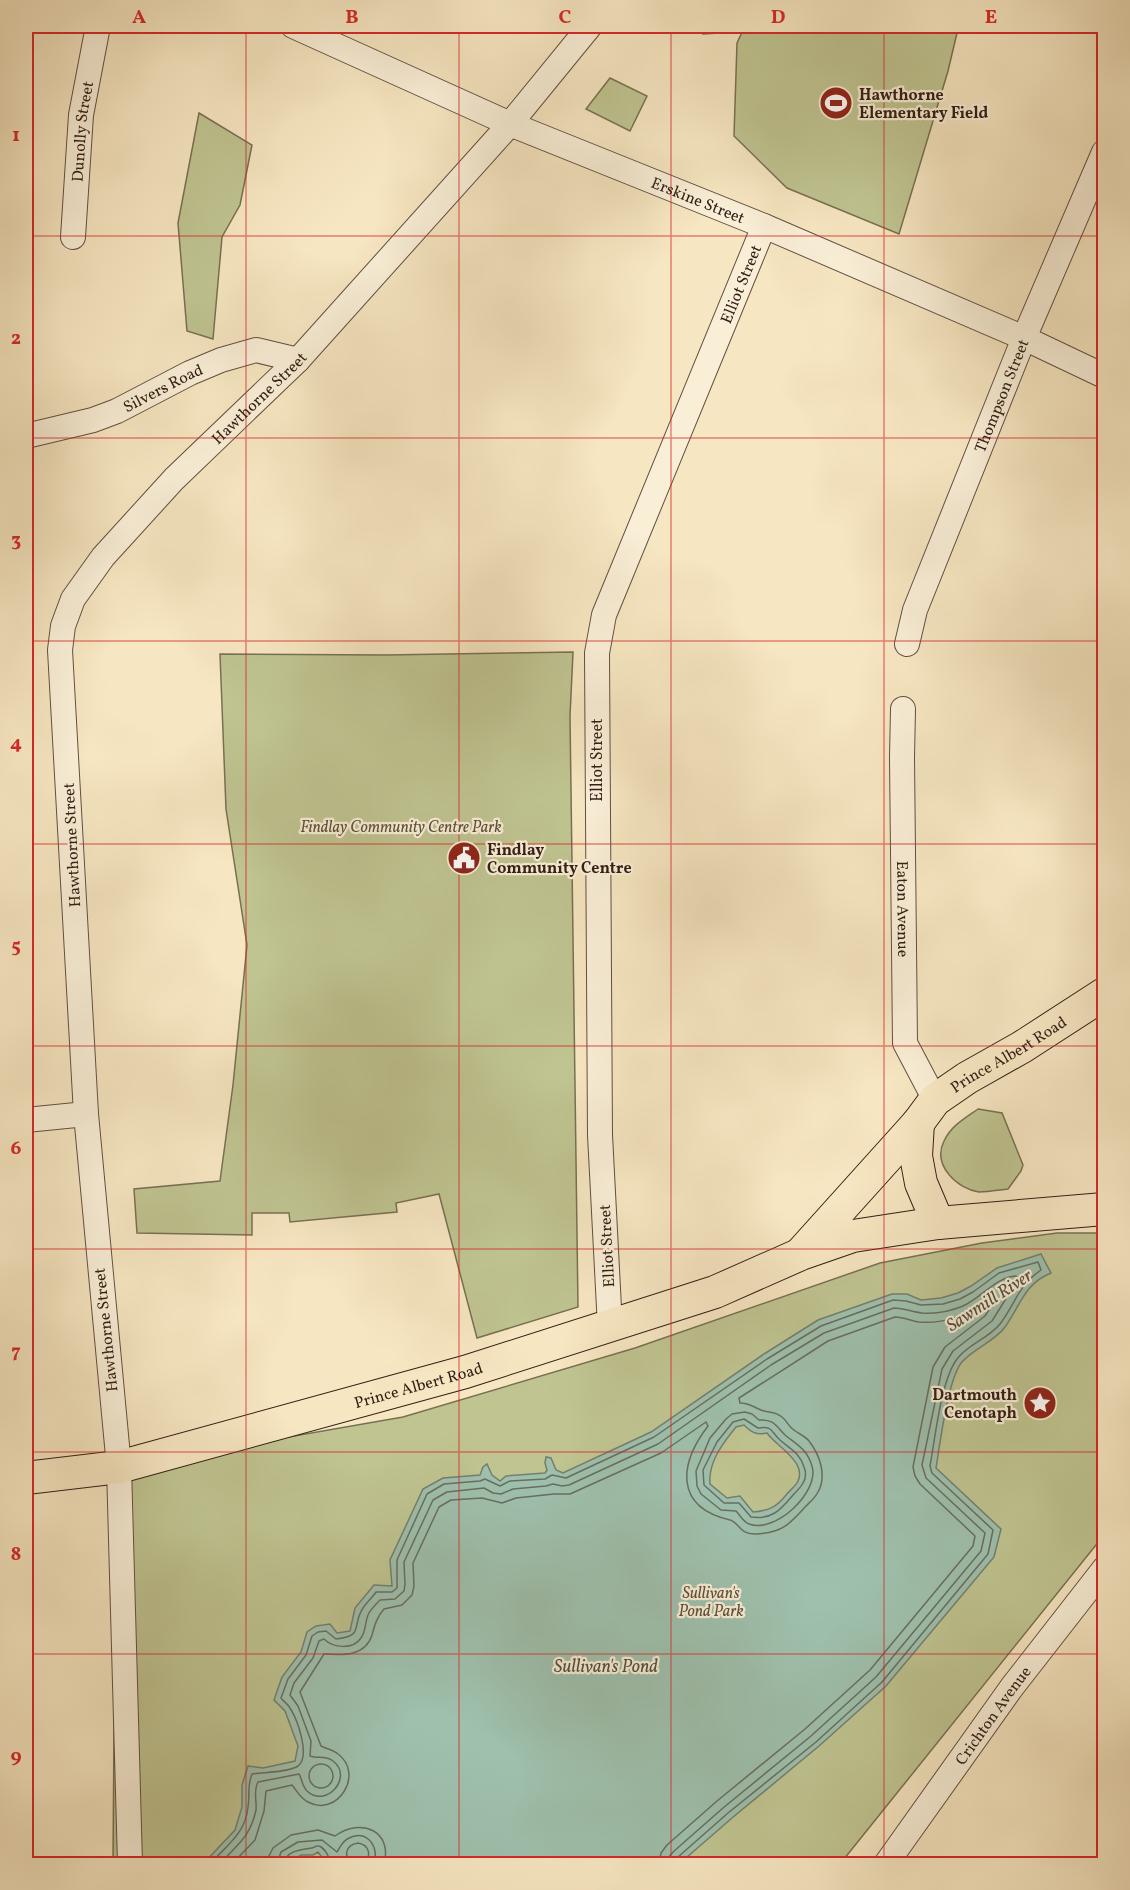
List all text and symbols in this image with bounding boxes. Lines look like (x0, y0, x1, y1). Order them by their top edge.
text: A (132, 4, 146, 32)
text: B (345, 4, 359, 32)
text: C (559, 4, 572, 32)
text: D (771, 4, 785, 32)
text: E (985, 4, 997, 32)
street label: Dunolly Street (68, 79, 100, 183)
sports icon: Hawthorne Elementary Field (818, 85, 854, 121)
place label: Hawthorne Elementary Field (859, 85, 989, 125)
text: 1 (12, 122, 20, 150)
street label: Erskine Street (647, 173, 748, 230)
street label: Elliot Street (716, 241, 768, 327)
text: 2 (11, 325, 21, 353)
street label: Thompson Street (970, 336, 1036, 456)
street label: Hawthorne Street (208, 348, 313, 450)
street label: Silvers Road (120, 360, 207, 419)
text: 3 (11, 527, 21, 555)
street label: Elliot Street (587, 718, 609, 802)
text: 4 (10, 730, 22, 758)
street label: Hawthorne Street (59, 782, 87, 908)
park label: Findlay Community Centre Park (300, 817, 502, 839)
public building icon: Findlay Community Centre (446, 840, 482, 876)
place label: Findlay Community Centre (487, 840, 632, 880)
street label: Eaton Avenue (890, 861, 913, 957)
text: 5 (11, 933, 21, 961)
street label: Prince Albert Road (947, 1012, 1072, 1099)
text: 6 (11, 1135, 22, 1163)
street label: Elliot Street (595, 1203, 621, 1288)
water label: Sawmill River (942, 1264, 1038, 1338)
street label: Hawthorne Street (89, 1266, 124, 1393)
text: 7 (11, 1338, 21, 1366)
street label: Prince Albert Road (352, 1358, 486, 1415)
place label: Dartmouth Cenotaph (932, 1385, 1017, 1425)
place icon: Dartmouth Cenotaph (1022, 1385, 1058, 1421)
text: 8 (11, 1541, 21, 1569)
park label: Sullivan's Pond Park (678, 1583, 744, 1623)
water label: Sullivan's Pond (554, 1655, 658, 1680)
street label: Crichton Avenue (951, 1662, 1037, 1770)
text: 9 (10, 1743, 22, 1771)

